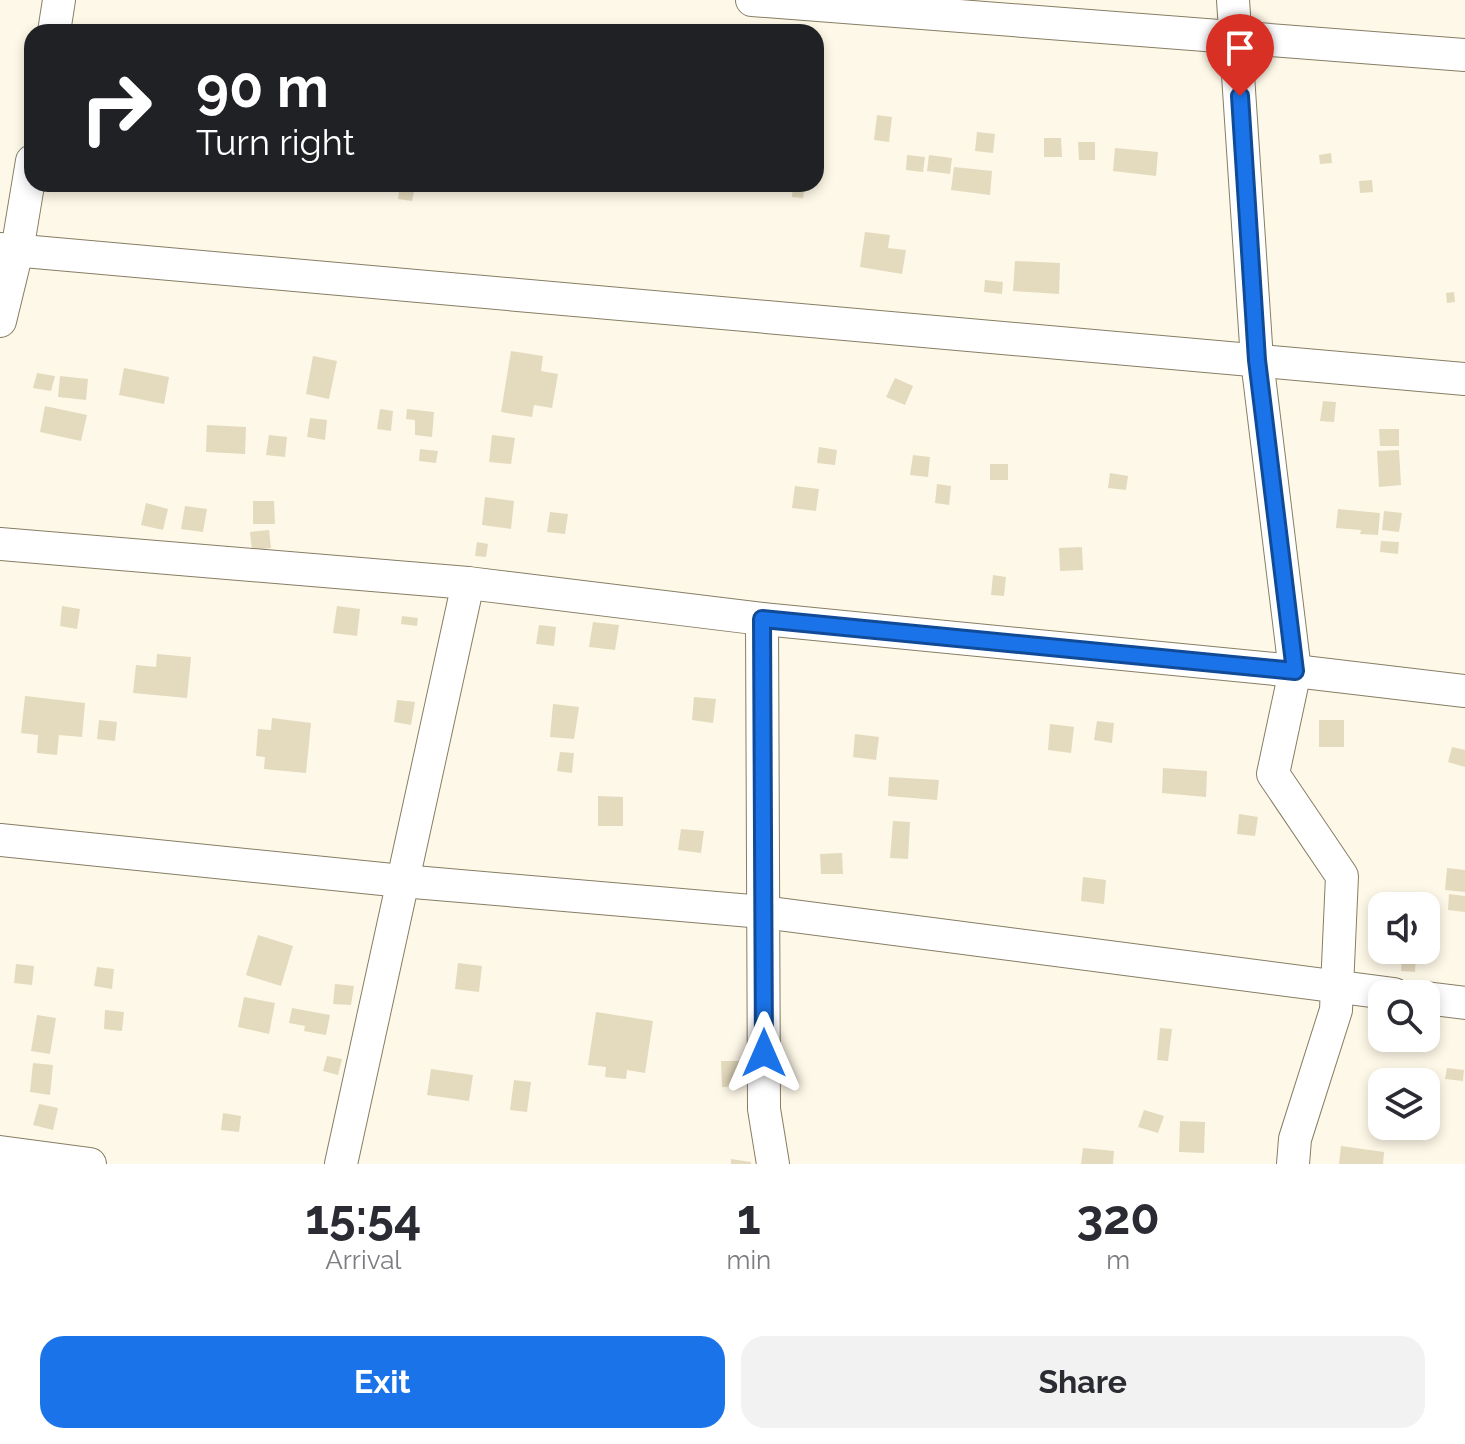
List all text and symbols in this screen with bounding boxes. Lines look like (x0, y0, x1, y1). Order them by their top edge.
pin (1206, 14.0, 1274, 96)
icon: arrive (1218, 26, 1262, 70)
text: 90 m (196, 54, 329, 120)
icon: right (64, 56, 168, 160)
text: Turn right (196, 121, 355, 163)
map controls (1368, 892, 1440, 1140)
button: sound (1368, 892, 1440, 964)
button: search (1368, 980, 1440, 1052)
position arrow (722, 1011, 806, 1095)
button: layers (1368, 1068, 1440, 1140)
text: 15:54 (305, 1189, 421, 1245)
text: 1 (737, 1189, 761, 1245)
text: 320 (1076, 1189, 1160, 1245)
text: Arrival (325, 1245, 401, 1275)
text: min (727, 1245, 771, 1275)
text: m (1106, 1245, 1130, 1275)
button: Exit (40, 1336, 725, 1428)
button: Share (741, 1336, 1425, 1428)

